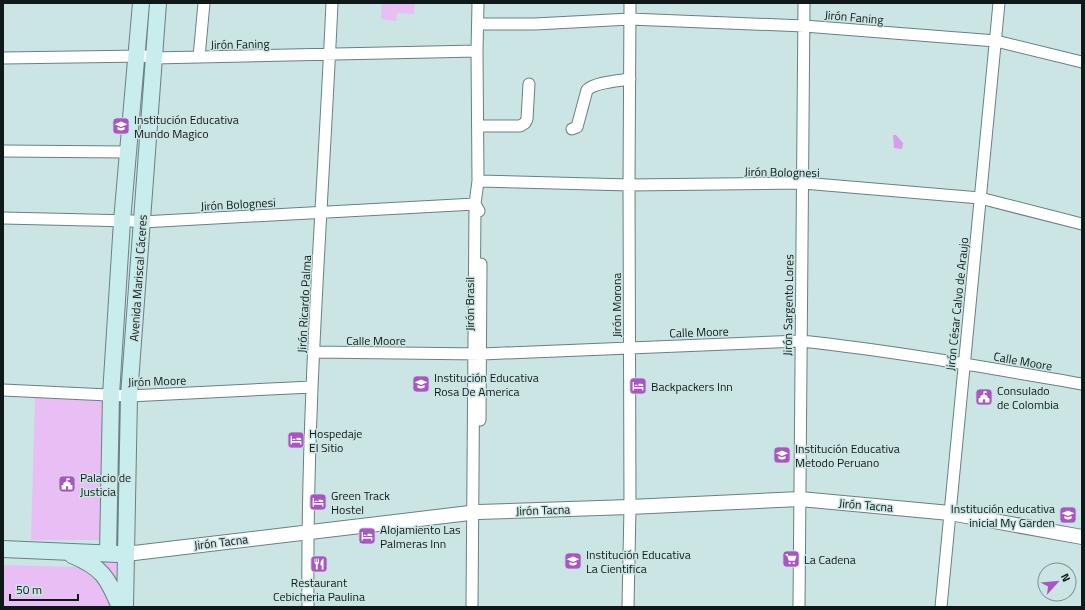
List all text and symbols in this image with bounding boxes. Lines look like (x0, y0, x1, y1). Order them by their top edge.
street label: Jirón Faning (824, 5, 884, 29)
street label: Jirón Faning (210, 34, 270, 54)
place label: Institución Educativa Mundo Magico (134, 110, 239, 143)
school or university icon: Institución Educativa Mundo Magico (111, 116, 131, 136)
street label: Jirón Bolognesi (744, 162, 820, 182)
street label: Jirón Bolognesi (200, 193, 276, 215)
street label: Avenida Mariscal Cáceres (124, 213, 152, 342)
street label: Jirón César Calvo de Araujo (941, 236, 973, 372)
street label: Jirón Sargento Lores (778, 254, 798, 356)
street label: Jirón Ricardo Palma (292, 255, 316, 353)
street label: Jirón Morona (607, 273, 626, 337)
street label: Jirón Brasil (460, 277, 479, 331)
street label: Calle Moore (669, 321, 729, 343)
street label: Calle Moore (346, 331, 406, 350)
street label: Calle Moore (992, 346, 1054, 376)
place label: Institución Educativa Rosa De America (434, 368, 539, 401)
street label: Jirón Moore (128, 370, 186, 392)
school or university icon: Institución Educativa Rosa De America (411, 374, 431, 394)
hotel icon: Backpackers Inn (628, 376, 648, 396)
place label: Backpackers Inn (651, 377, 733, 396)
place label: Consulado de Colombia (997, 381, 1059, 414)
public building icon: Consulado de Colombia (974, 387, 994, 407)
place label: Hospedaje El Sitio (309, 424, 362, 457)
hotel icon: Hospedaje El Sitio (286, 430, 306, 450)
place label: Institución Educativa Metodo Peruano (795, 439, 900, 472)
school or university icon: Institución Educativa Metodo Peruano (772, 445, 792, 465)
place label: Palacio de Justicia (80, 468, 131, 501)
public building icon: Palacio de Justicia (57, 474, 77, 494)
place label: Green Track Hostel (331, 486, 390, 519)
hotel icon: Green Track Hostel (308, 492, 328, 512)
street label: Jirón Tacna (838, 493, 894, 517)
place label: Institución educativa inicial My Garden (951, 499, 1055, 532)
street label: Jirón Tacna (515, 500, 571, 520)
school or university icon: Institución educativa inicial My Garden (1058, 505, 1078, 525)
place label: Alojamiento Las Palmeras Inn (380, 520, 461, 553)
hotel icon: Alojamiento Las Palmeras Inn (357, 526, 377, 546)
street label: Jirón Tacna (193, 529, 249, 555)
place label: Institución Educativa La Cientifica (586, 545, 691, 578)
supermarket icon: La Cadena (781, 549, 801, 569)
place label: La Cadena (804, 550, 856, 569)
school or university icon: Institución Educativa La Cientifica (563, 551, 583, 571)
restaurant icon: Restaurant Cebicheria Paulina (309, 554, 329, 574)
north arrow (1037, 562, 1077, 602)
text: N (1057, 570, 1075, 584)
place label: Restaurant Cebicheria Paulina (273, 573, 365, 606)
scale bar (10, 576, 78, 602)
text: 50 m (16, 580, 42, 599)

